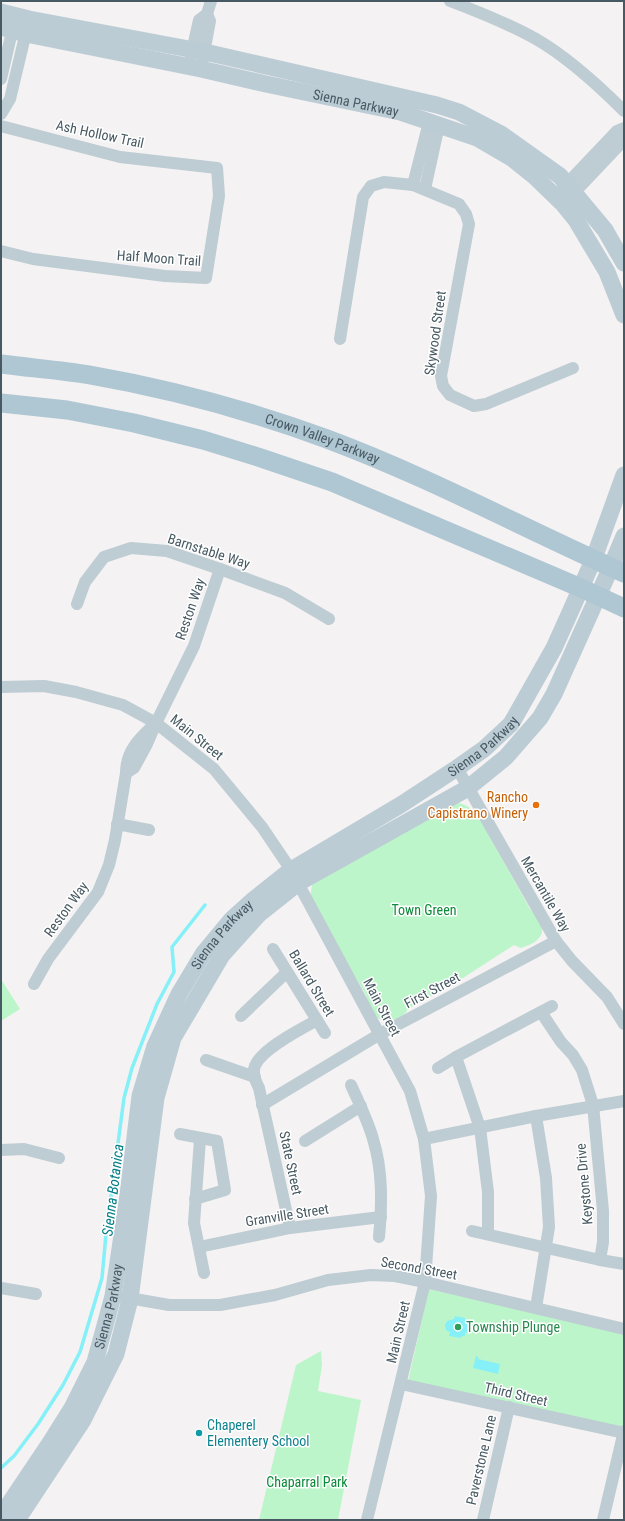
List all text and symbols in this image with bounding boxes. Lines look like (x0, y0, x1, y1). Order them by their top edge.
street label: Sienna Parkway (312, 86, 400, 120)
street label: Ash Hollow Trail (55, 117, 145, 151)
street label: Half Moon Trail (116, 247, 202, 269)
street label: Skywood Street (421, 290, 449, 376)
street label: Crown Valley Parkway (263, 410, 382, 467)
street label: Barnstable Way (166, 530, 252, 572)
street label: Reston Way (172, 576, 208, 642)
street label: Main Street (167, 711, 227, 763)
street label: Sienna Parkway (445, 713, 522, 780)
place label: Rancho Capistrano Winery (428, 789, 528, 821)
marker: Rancho Capistrano Winery (531, 800, 541, 810)
street label: Mercantile Way (518, 853, 574, 935)
street label: Reston Way (41, 878, 91, 940)
street label: Sienna Parkway (188, 896, 256, 972)
park label: Town Green (391, 902, 457, 918)
street label: Ballard Street (286, 947, 338, 1019)
street label: First Street (401, 969, 463, 1011)
street label: Main Street (360, 975, 404, 1039)
street label: State Street (276, 1130, 306, 1196)
street label: Keystone Drive (572, 1142, 596, 1225)
water label: Sienna Botanica (98, 1143, 128, 1237)
street label: Granville Street (244, 1201, 330, 1229)
street label: Second Street (380, 1253, 458, 1283)
street label: Sienna Parkway (91, 1263, 126, 1351)
street label: Main Street (383, 1299, 413, 1365)
place label: Township Plunge (466, 1319, 560, 1335)
marker: Township Plunge (453, 1322, 463, 1332)
street label: Third Street (483, 1379, 549, 1409)
street label: Paverstone Lane (463, 1413, 499, 1506)
place label: Chaperel Elementery School (207, 1417, 310, 1449)
marker: Chaperel Elementery School (194, 1428, 204, 1438)
park label: Chaparral Park (266, 1474, 348, 1490)

